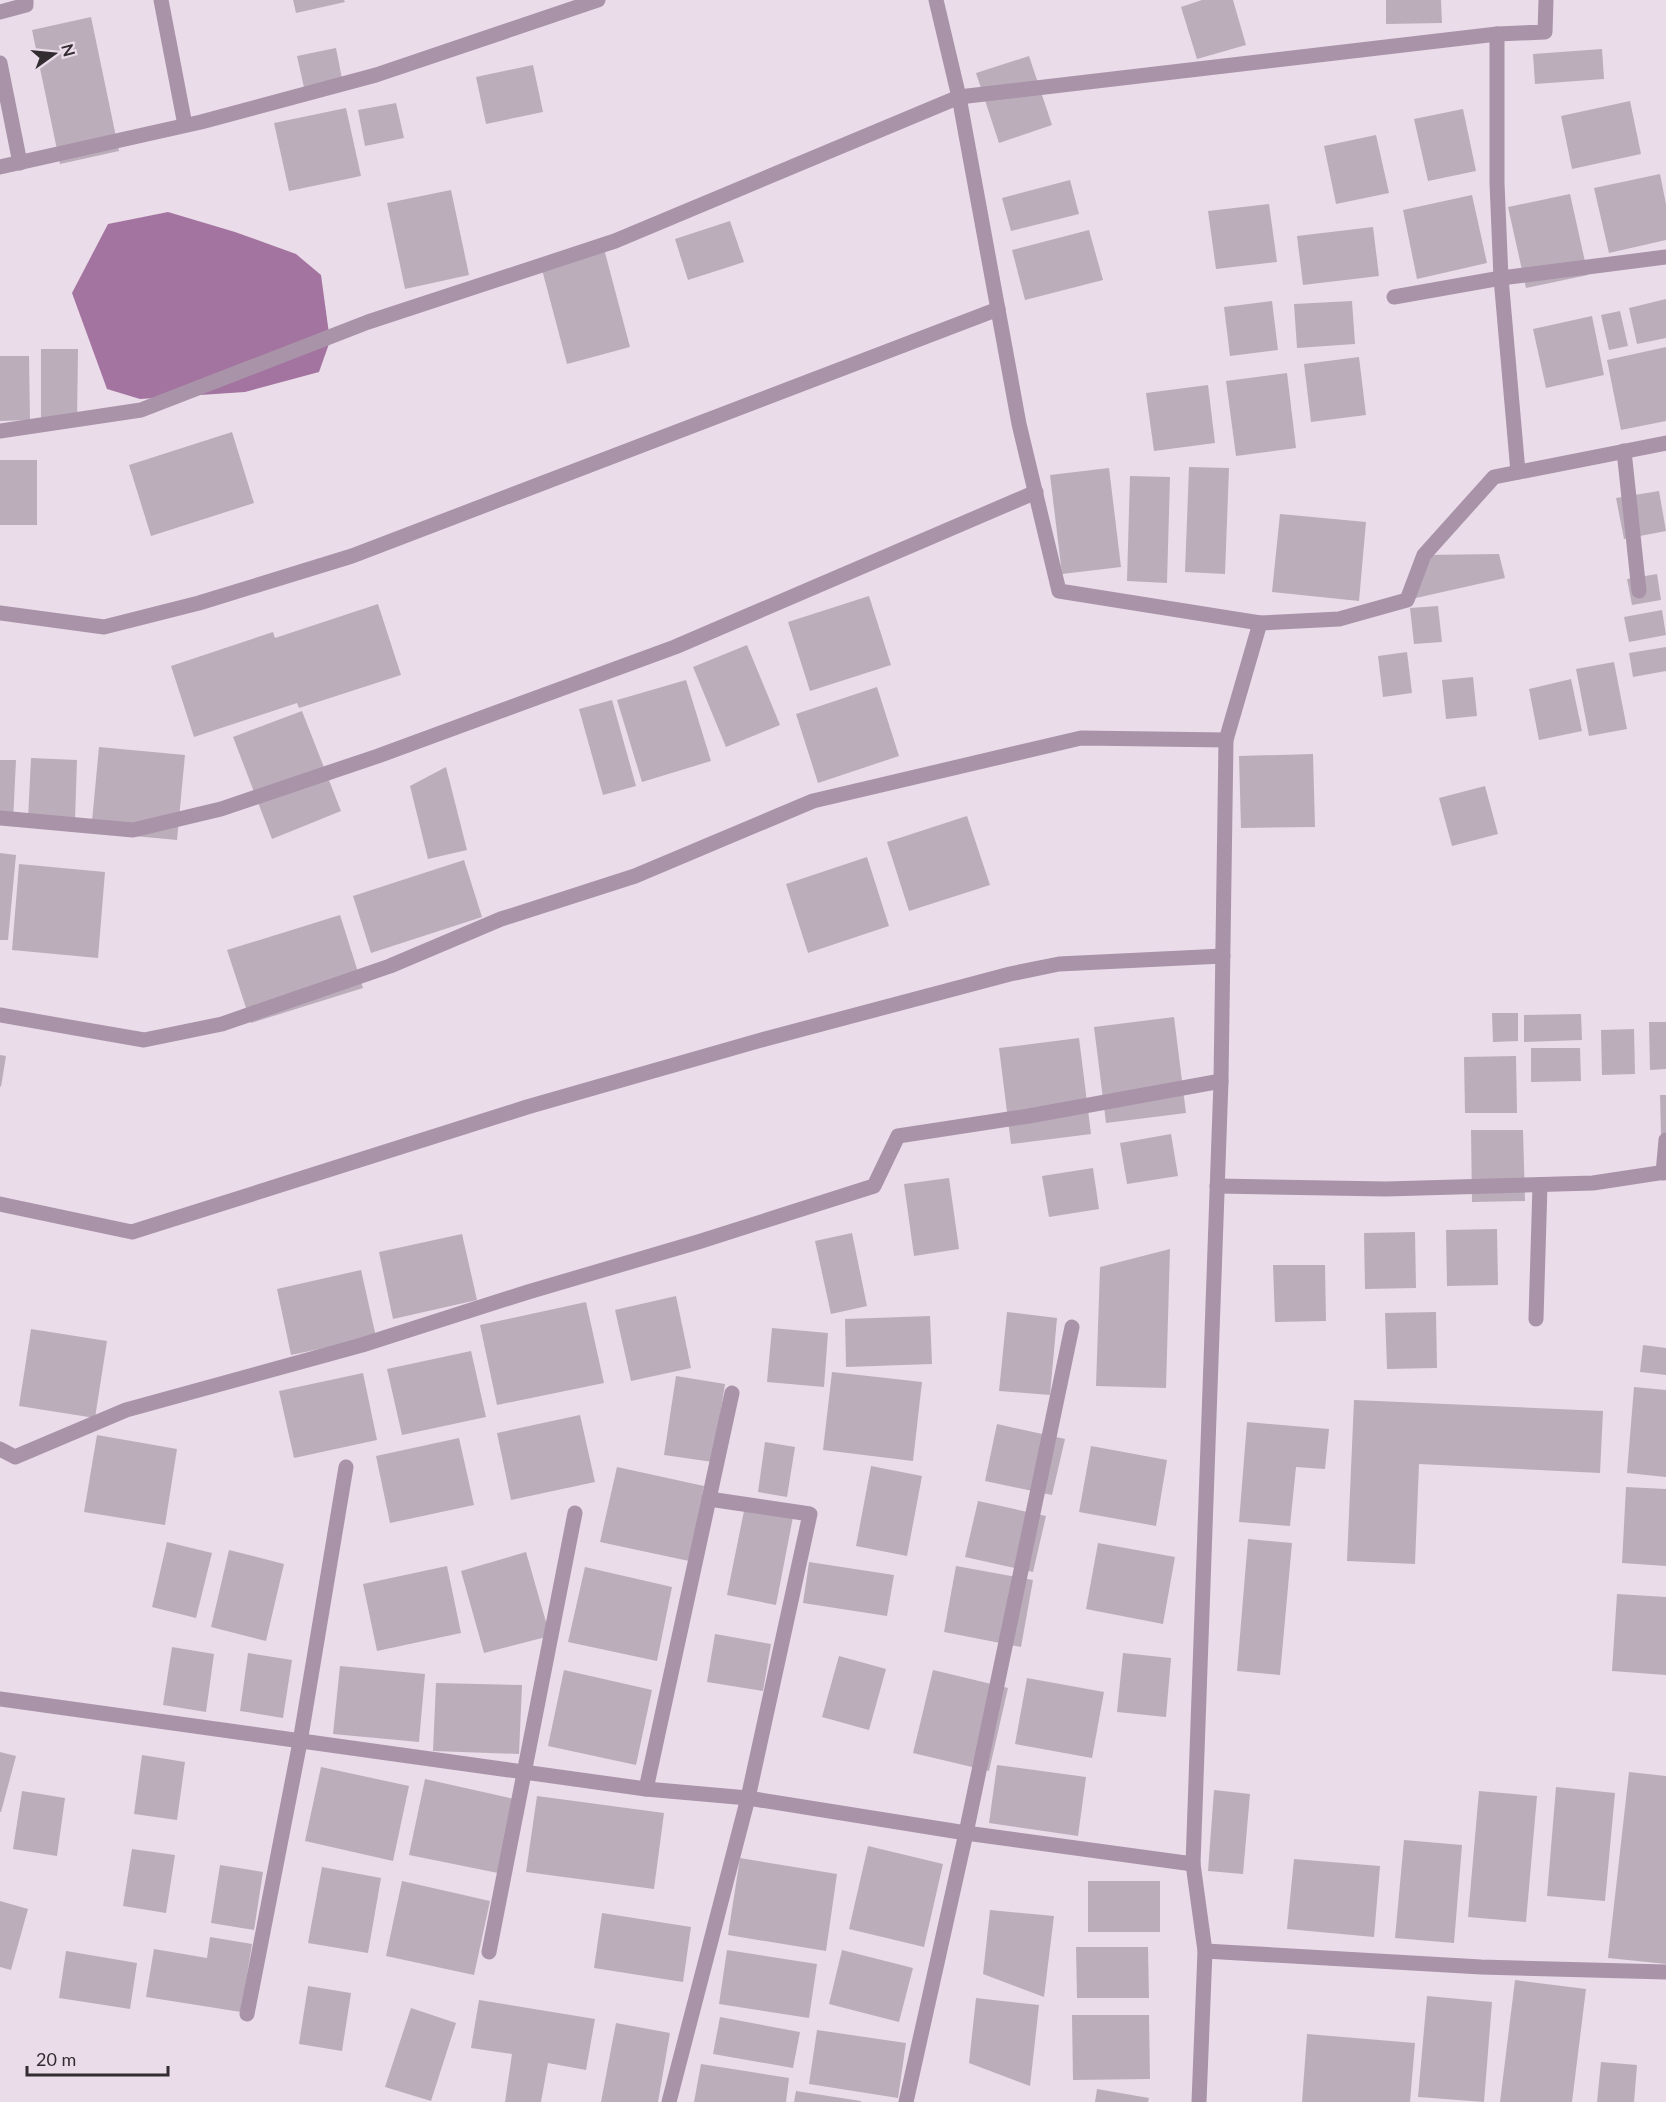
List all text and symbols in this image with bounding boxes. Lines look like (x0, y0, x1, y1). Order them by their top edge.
north arrow (24, 24, 84, 84)
text: N (58, 42, 80, 58)
scale bar (27, 2039, 168, 2077)
text: 20 m (36, 2048, 76, 2070)

